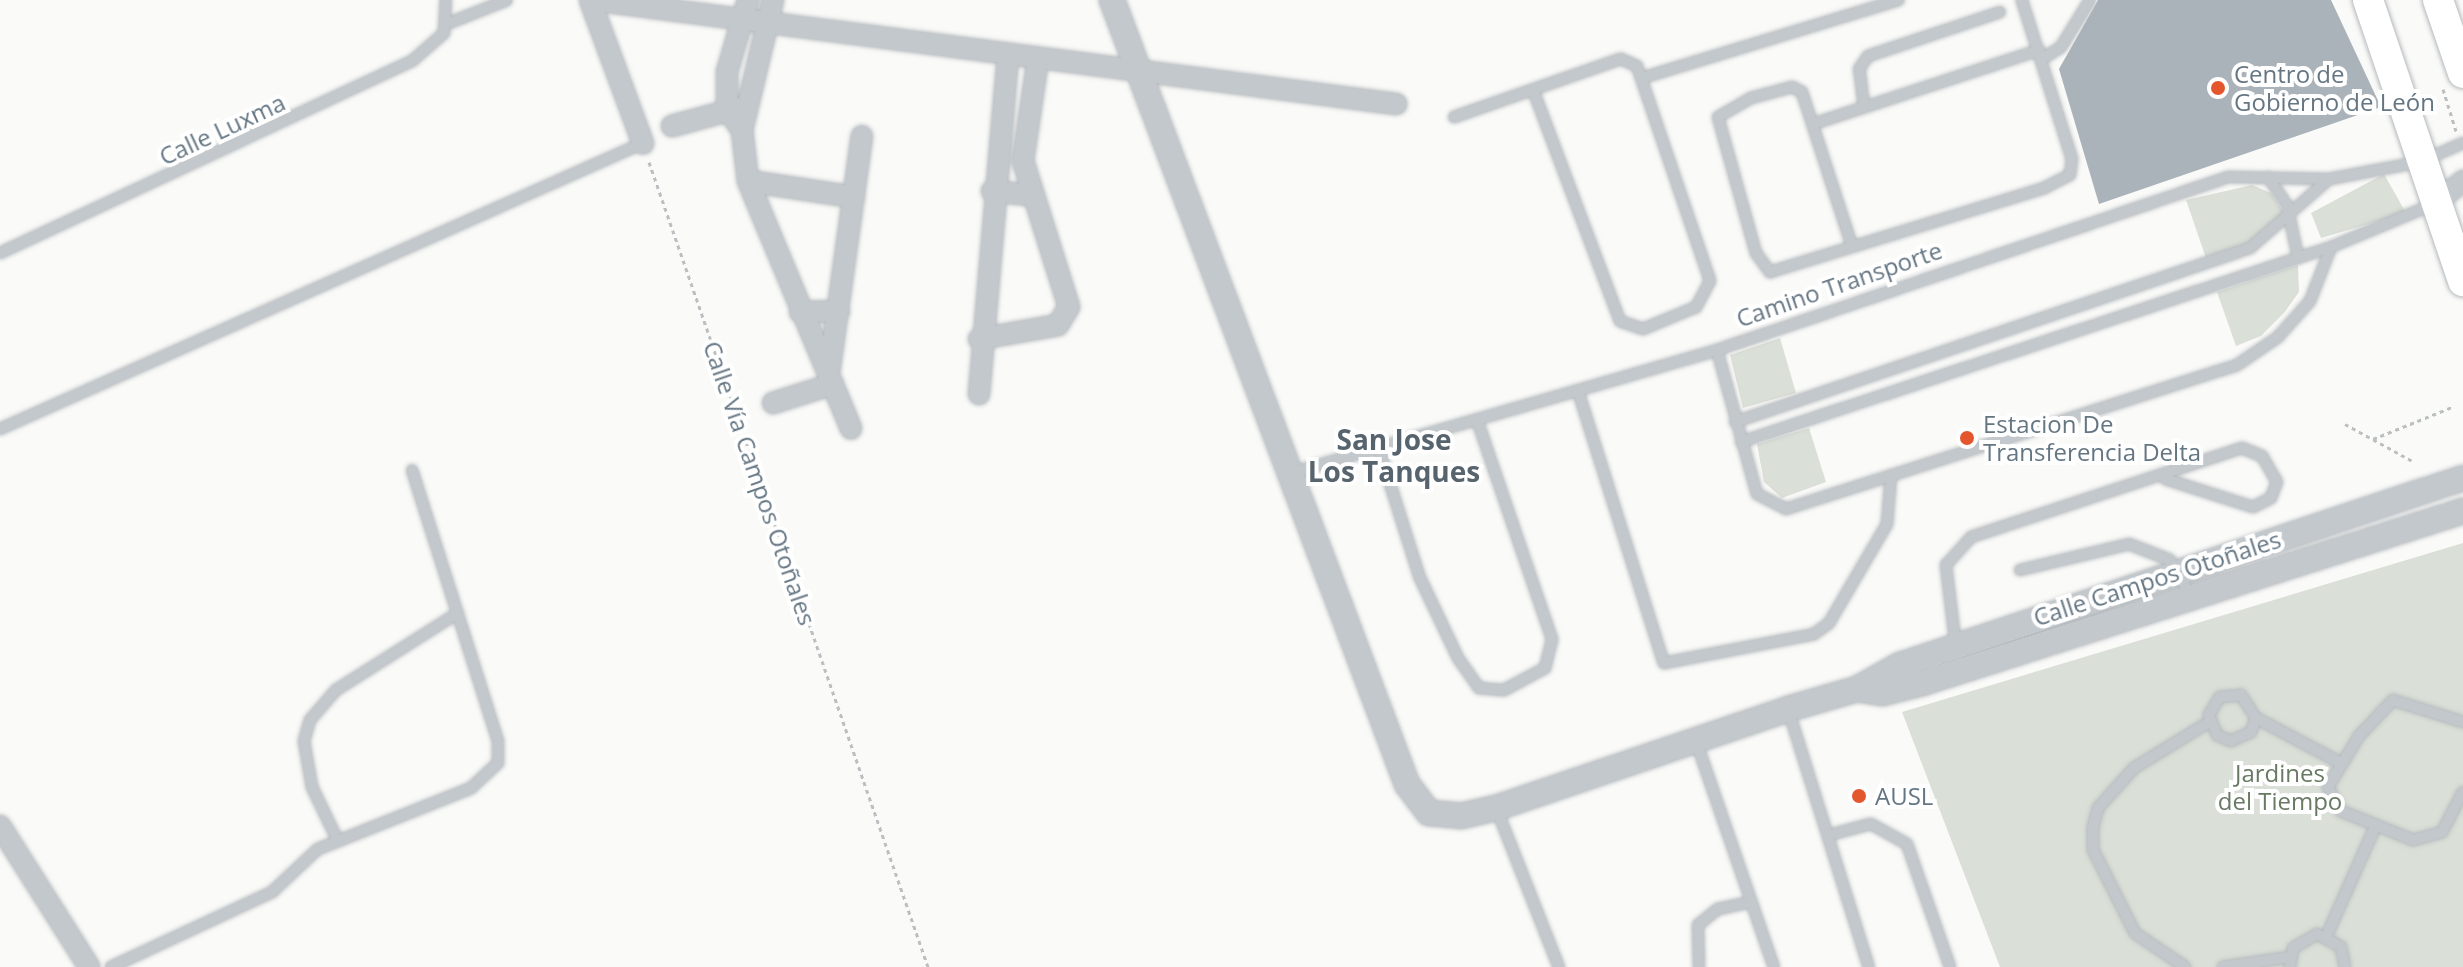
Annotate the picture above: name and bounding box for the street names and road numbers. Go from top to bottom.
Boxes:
street label: Calle Luxma [154,87,290,171]
street label: Camino Transporte [1732,235,1946,333]
street label: Calle Vía Campos Otoñales [698,337,822,629]
street label: Calle Campos Otoñales [2030,524,2284,632]

